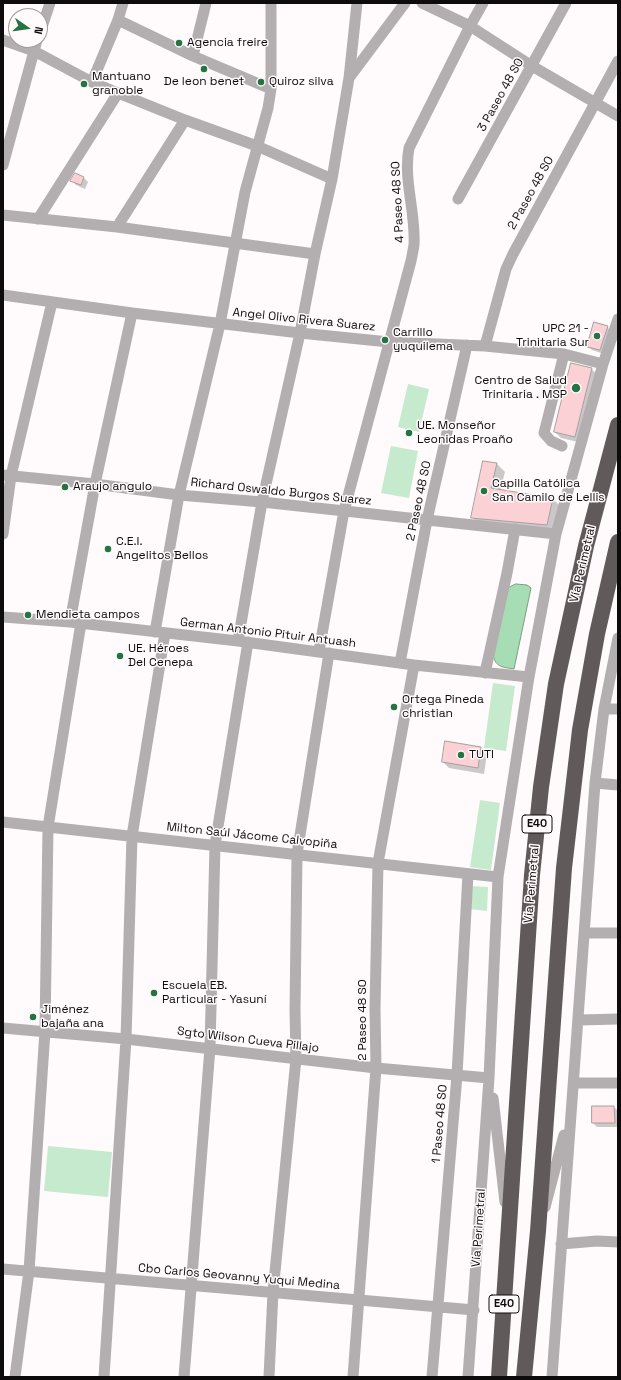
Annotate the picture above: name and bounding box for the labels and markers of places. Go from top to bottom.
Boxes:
place label: Agencia freire [187,36,268,50]
marker: Agencia freire [174,38,184,48]
marker: De leon benet [199,64,209,74]
place label: Mantuano granoble [92,70,151,98]
place label: De leon benet [164,75,244,89]
place label: Quiroz silva [269,75,334,89]
marker: Quiroz silva [256,77,266,87]
marker: Mantuano granoble [79,79,89,89]
place label: UPC 21 - Trinitaria Sur [516,322,589,350]
place label: Carrillo yuquilema [393,326,453,354]
marker: UPC 21 - Trinitaria Sur [592,331,602,341]
marker: Carrillo yuquilema [380,335,390,345]
place label: Centro de Salud Trinitaria . MSP [474,374,567,402]
marker: Centro de Salud Trinitaria . MSP [570,382,582,394]
place label: UE. Monseñor Leonidas Proaño [417,419,513,447]
marker: UE. Monseñor Leonidas Proaño [404,428,414,438]
place label: Capilla Católica San Camilo de Lellis [492,477,605,505]
place label: Araujo angulo [73,480,152,494]
marker: Araujo angulo [60,482,70,492]
marker: Capilla Católica San Camilo de Lellis [479,486,489,496]
place label: C.E.I. Angelitos Bellos [116,535,208,563]
marker: C.E.I. Angelitos Bellos [103,544,113,554]
place label: Mendieta campos [36,608,140,622]
marker: Mendieta campos [23,610,33,620]
place label: UE. Héroes Del Cenepa [128,642,193,670]
marker: UE. Héroes Del Cenepa [115,651,125,661]
place label: Ortega Pineda christian [402,693,484,721]
marker: Ortega Pineda christian [389,702,399,712]
place label: TUTI [469,748,494,762]
marker: TUTI [456,750,466,760]
place label: Escuela EB. Particular - Yasuní [162,979,267,1007]
marker: Escuela EB. Particular - Yasuní [149,988,159,998]
place label: Jiménez bajaña ana [41,1003,104,1031]
marker: Jiménez bajaña ana [28,1012,38,1022]

